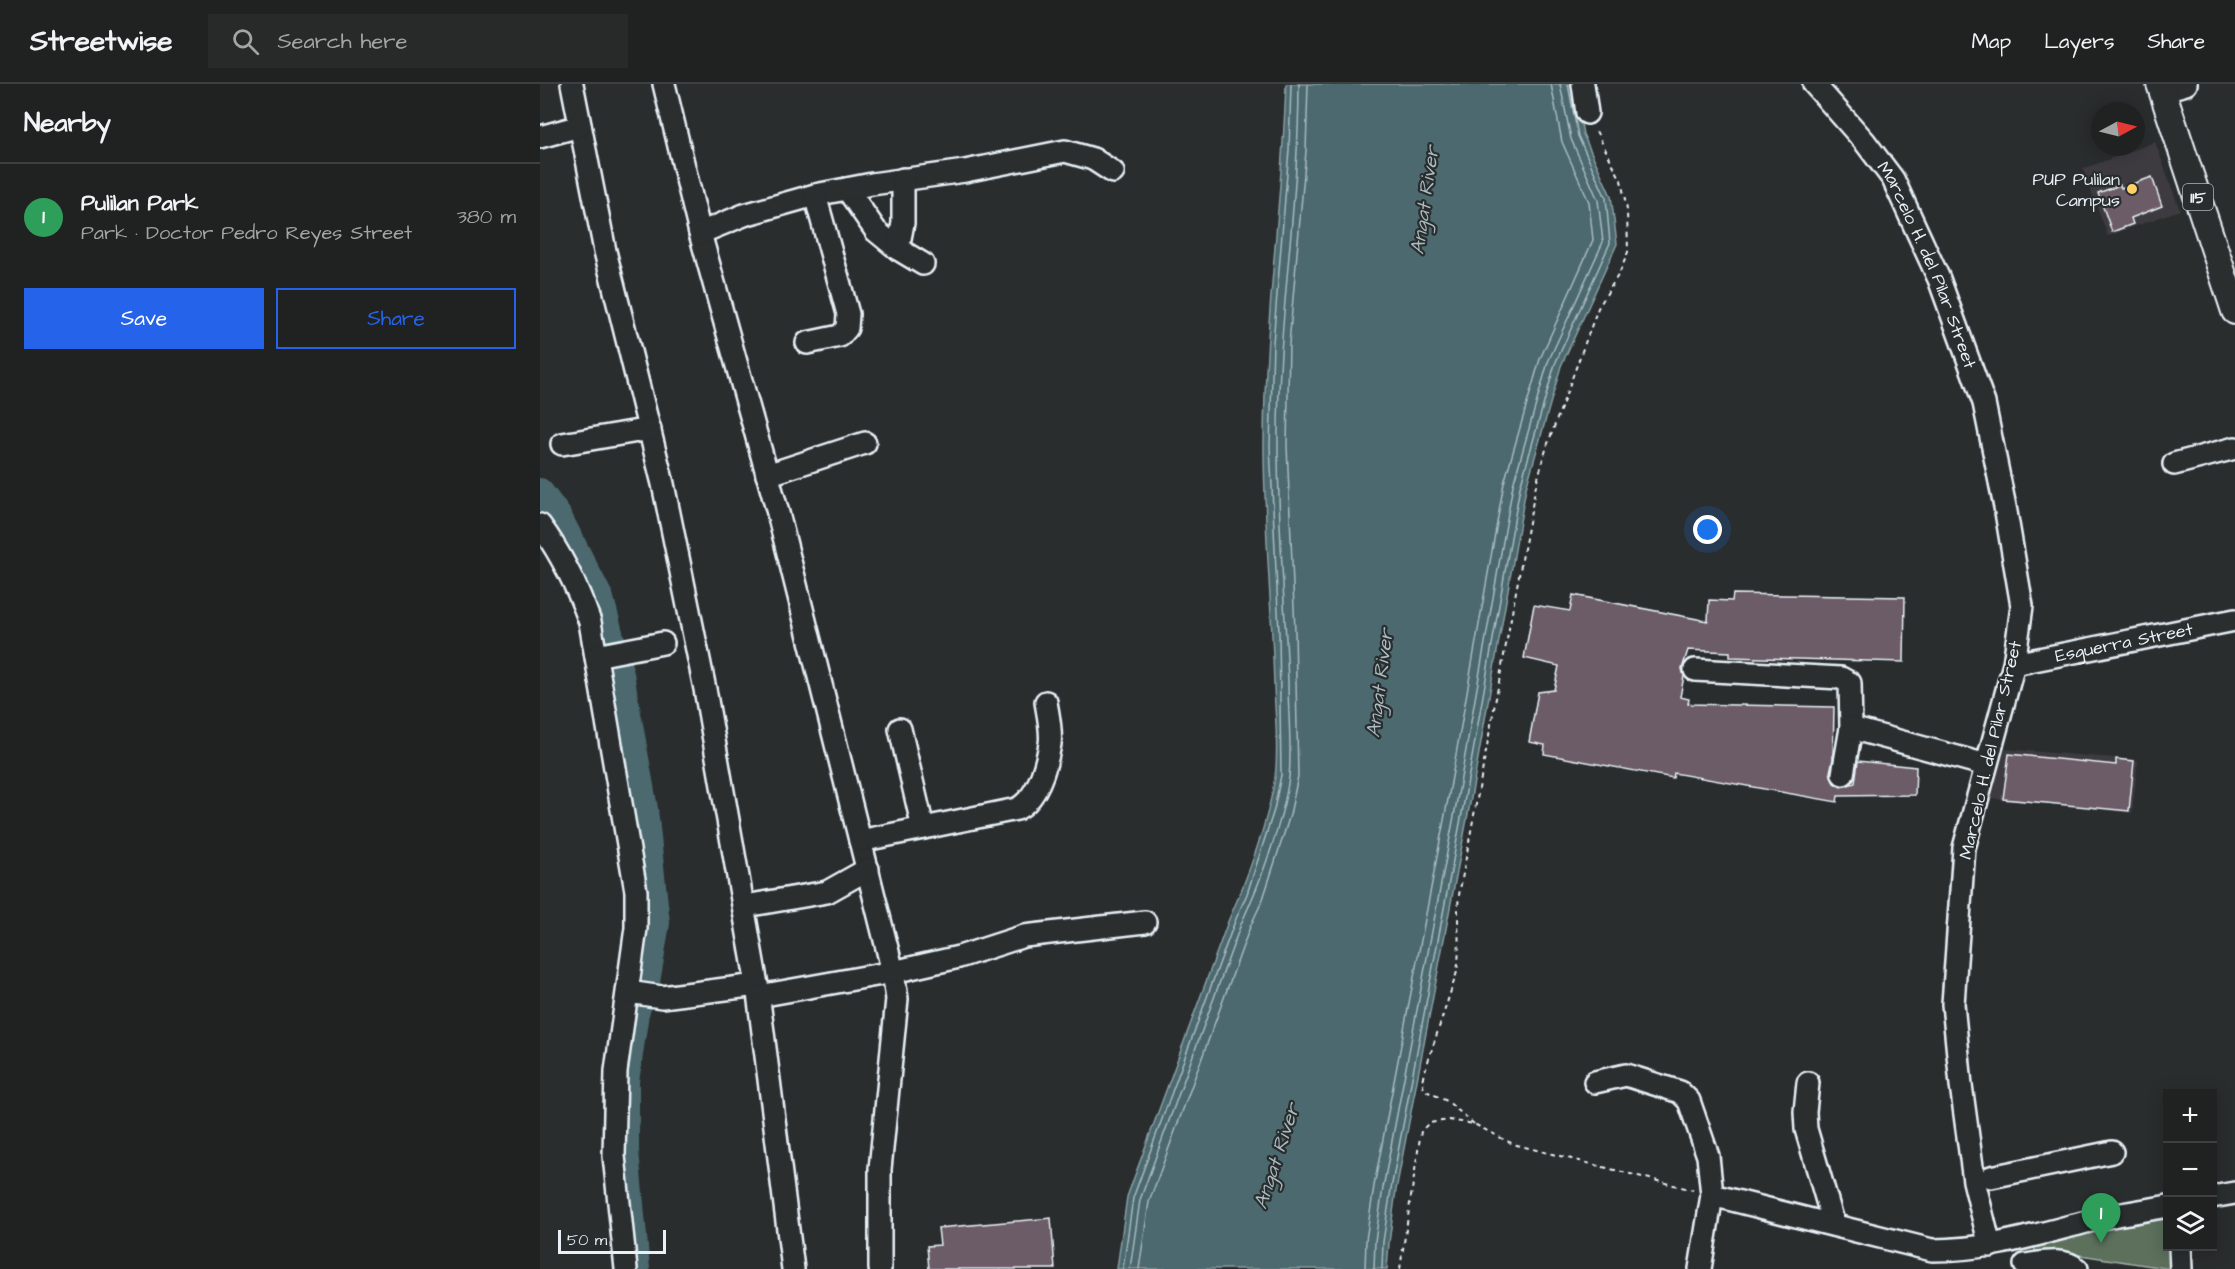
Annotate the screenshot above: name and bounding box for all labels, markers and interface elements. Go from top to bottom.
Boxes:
search box [208,14,628,68]
text: Streetwise [30,22,172,61]
icon: search [229,25,262,58]
text: Search here [277,26,407,57]
text: Map [1971,27,2011,56]
text: Layers [2044,27,2114,56]
text: Share [2147,27,2205,56]
north arrow [2091,102,2145,156]
text: Nearby [24,105,111,141]
water label: Angat River [1404,142,1448,256]
street label: Marcelo H. del Pilar Street [1871,156,1983,373]
place label: PUP Pulilan Campus [2033,167,2120,213]
marker: PUP Pulilan Campus [2125,182,2139,196]
road number: 115 [2183,184,2213,210]
text: Pulilan Park [81,188,198,219]
text: 1 [42,203,45,231]
text: 380 m [457,203,516,231]
text: Park · Doctor Pedro Reyes Street [81,219,412,247]
button: Save [24,288,264,349]
button: Share [276,288,516,349]
your location [1693,515,1722,544]
street label: Esguerra Street [2053,617,2196,669]
water label: Angat River [1359,625,1402,739]
street label: Marcelo H. del Pilar Street [1953,638,2028,862]
map controls [2163,1089,2217,1251]
button: + [2163,1089,2217,1143]
water label: Angat River [1247,1098,1309,1213]
button: − [2163,1143,2217,1197]
pin: 1 [2082,1194,2120,1243]
button: layers [2163,1197,2217,1251]
scale bar [558,1227,666,1254]
text: 50 m [567,1229,607,1251]

